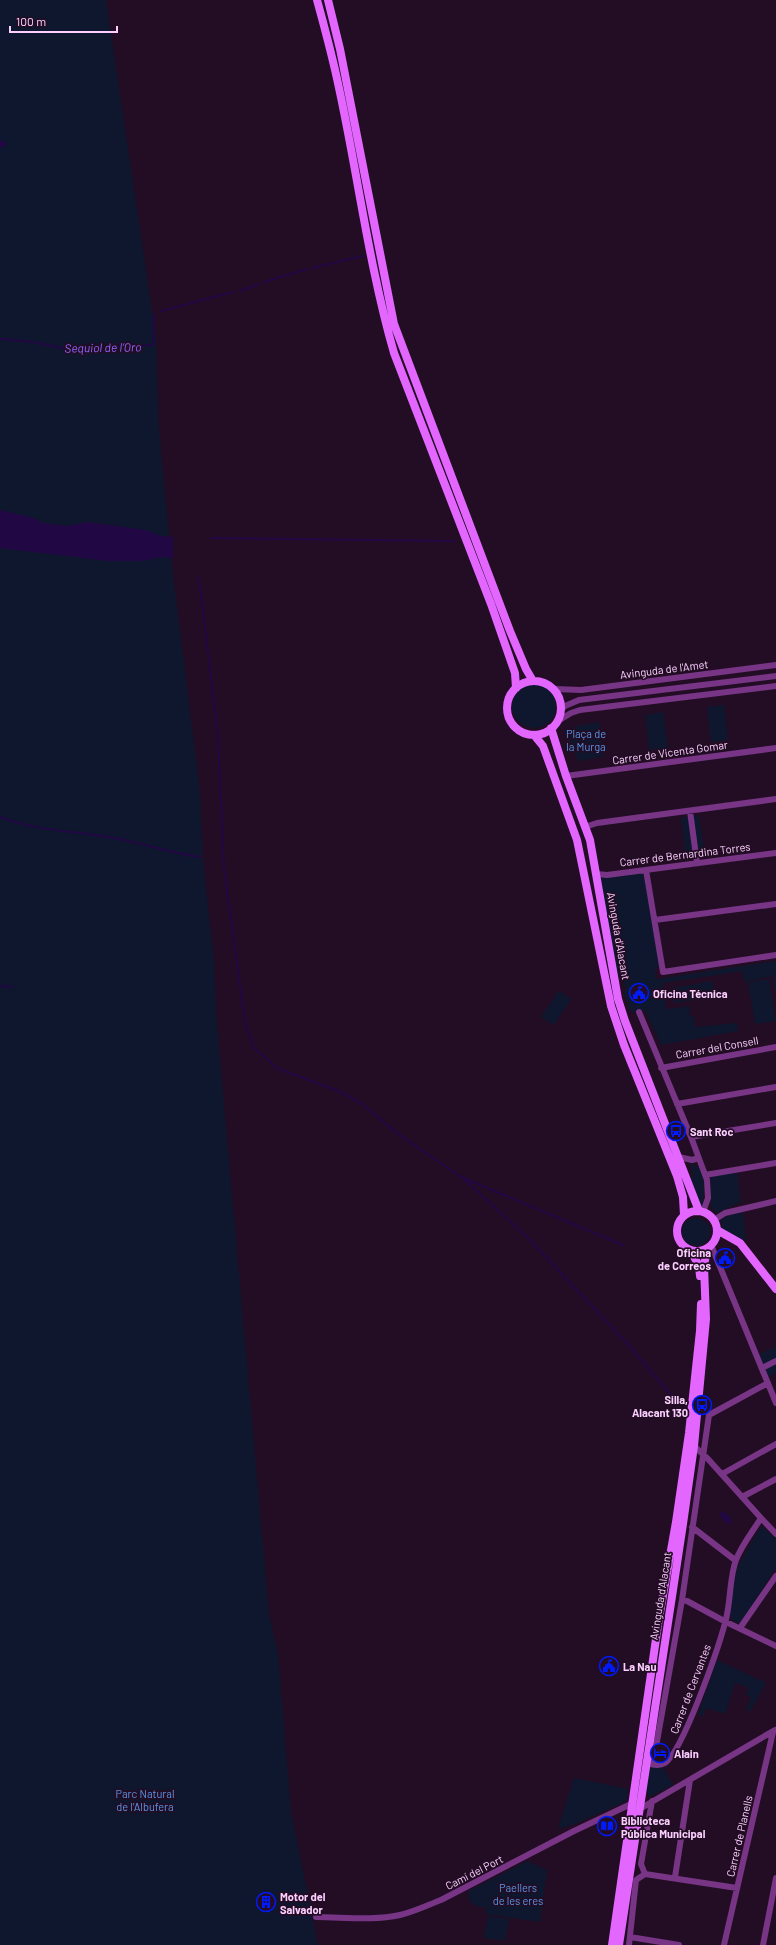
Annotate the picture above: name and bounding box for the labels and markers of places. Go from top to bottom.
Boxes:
public building icon: Oficina Técnica [628,982,650,1004]
place label: Oficina Técnica [653,987,728,1000]
bus stop icon: Sant Roc [665,1120,687,1142]
place label: Sant Roc [690,1125,733,1138]
place label: Oficina de Correos [658,1246,711,1272]
public building icon: Oficina de Correos [714,1247,736,1269]
place label: Silla, Alacant 130 [632,1393,688,1419]
bus stop icon: Silla, Alacant 130 [691,1394,713,1416]
public building icon: La Nau [598,1655,620,1677]
place label: La Nau [623,1660,656,1673]
hotel icon: Alain [649,1742,671,1764]
place label: Alain [674,1747,699,1760]
place label: Biblioteca Pública Municipal [621,1814,706,1840]
library icon: Biblioteca Pública Municipal [596,1815,618,1837]
place label: Motor del Salvador [280,1890,326,1916]
building icon: Motor del Salvador [255,1891,277,1913]

